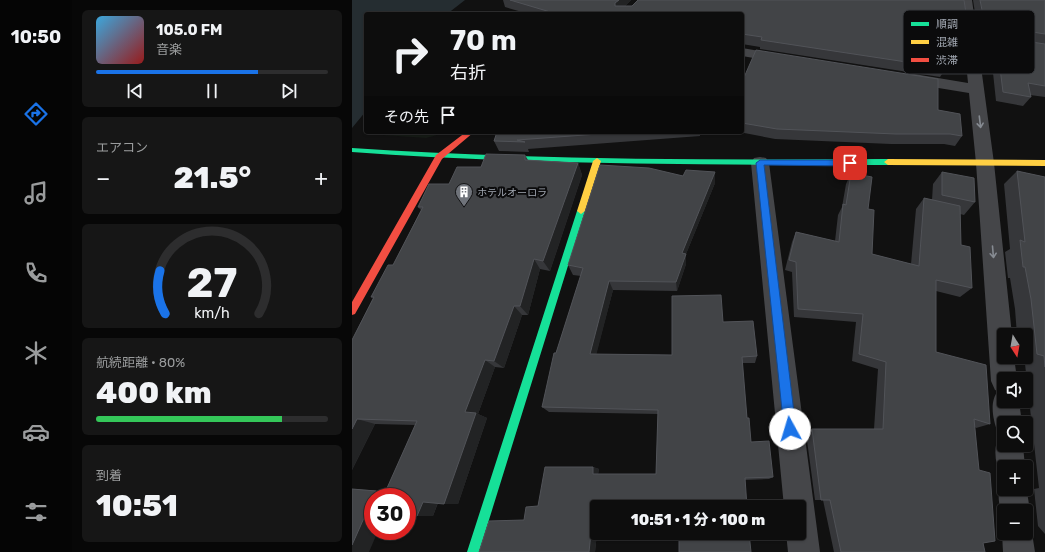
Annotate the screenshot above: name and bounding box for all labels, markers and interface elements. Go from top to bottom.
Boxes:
legend [903,10,1035,74]
text: 順調 [936,18,958,31]
text: 105.0 FM [156,21,223,39]
text: 70 m [450,24,517,57]
text: 10:50 [11,26,61,48]
icon: right [384,28,436,80]
text: 混雑 [936,36,958,49]
text: 音楽 [156,42,182,57]
text: 渋滞 [936,54,958,67]
text: 右折 [450,62,486,84]
icon: previous [124,80,146,102]
icon: pause [201,80,223,102]
icon: next [278,80,300,102]
icon: directions [22,100,50,128]
icon: arrive [437,104,459,126]
text: その先 [384,108,429,126]
one-way arrow [976,115,984,128]
text: エアコン [96,140,148,155]
pin [833,146,867,180]
icon: arrive [839,152,861,174]
text: 21.5° [173,160,251,196]
text: − [96,165,110,192]
text: + [314,165,328,192]
icon: music [22,179,50,207]
building icon: ホテルオーロラ [454,182,474,207]
place label: ホテルオーロラ [477,187,547,199]
one-way arrow [989,245,997,258]
text: 27 [187,258,237,307]
icon: phone [22,259,50,287]
text: km/h [194,305,230,322]
north arrow [997,328,1033,364]
map controls [997,328,1033,540]
icon: climate [22,339,50,367]
text: 航続距離 · 80% [96,355,185,370]
button: sound [997,372,1033,408]
text: 400 km [96,375,211,411]
position arrow [769,408,811,450]
button: search [997,416,1033,452]
icon: car [22,418,50,446]
button: + [997,460,1033,496]
text: 到着 [96,468,122,483]
text: 10:51 [96,488,178,524]
speed limit sign: 30 [364,488,416,540]
icon: filters [22,498,50,526]
button: − [997,504,1033,540]
text: 10:51 · 1 分 · 100 m [631,511,765,529]

